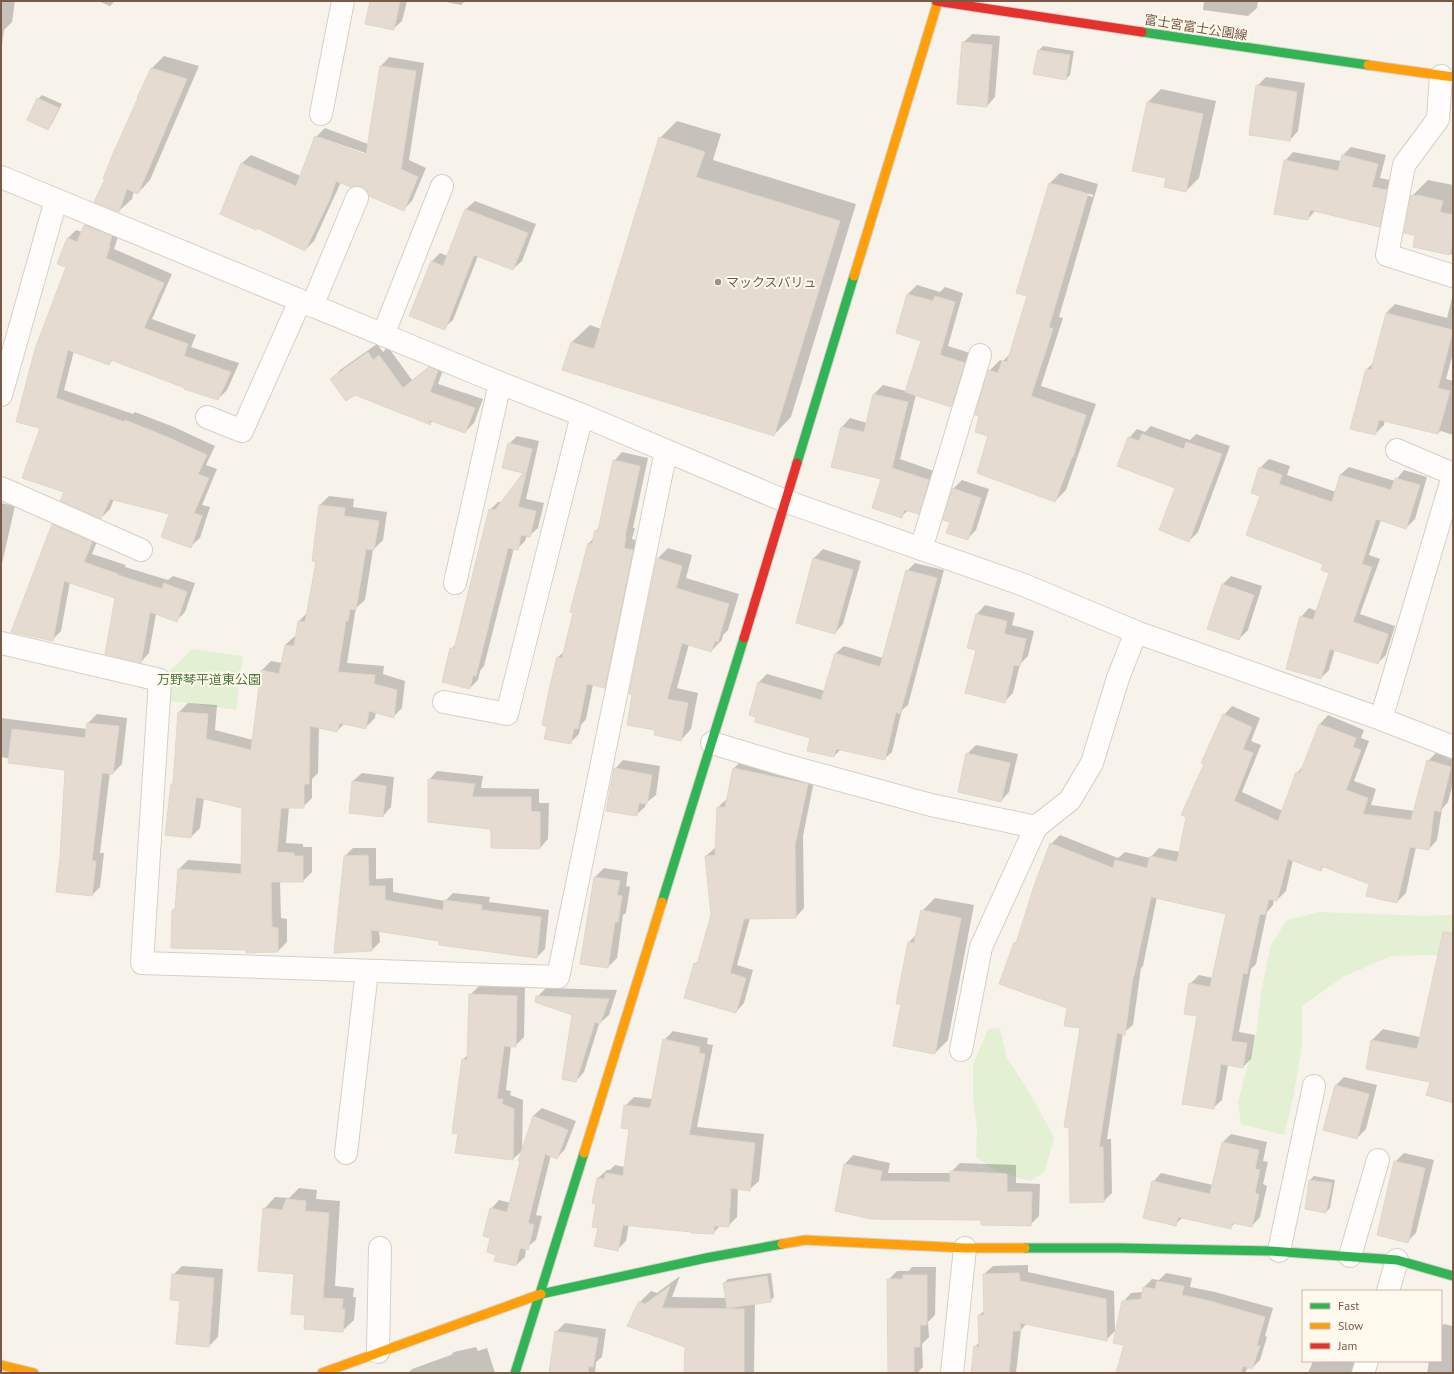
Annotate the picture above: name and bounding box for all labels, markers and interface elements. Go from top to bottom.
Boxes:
street label: 富士宮富士公園線 [1143,11,1249,44]
place label: マックスバリュ [726,274,817,291]
marker: マックスバリュ [713,277,723,287]
park label: 万野琴平道東公園 [157,671,261,688]
legend [1302,1290,1442,1362]
text: Fast [1338,1298,1359,1313]
text: Slow [1338,1318,1363,1333]
text: Jam [1337,1338,1357,1353]

